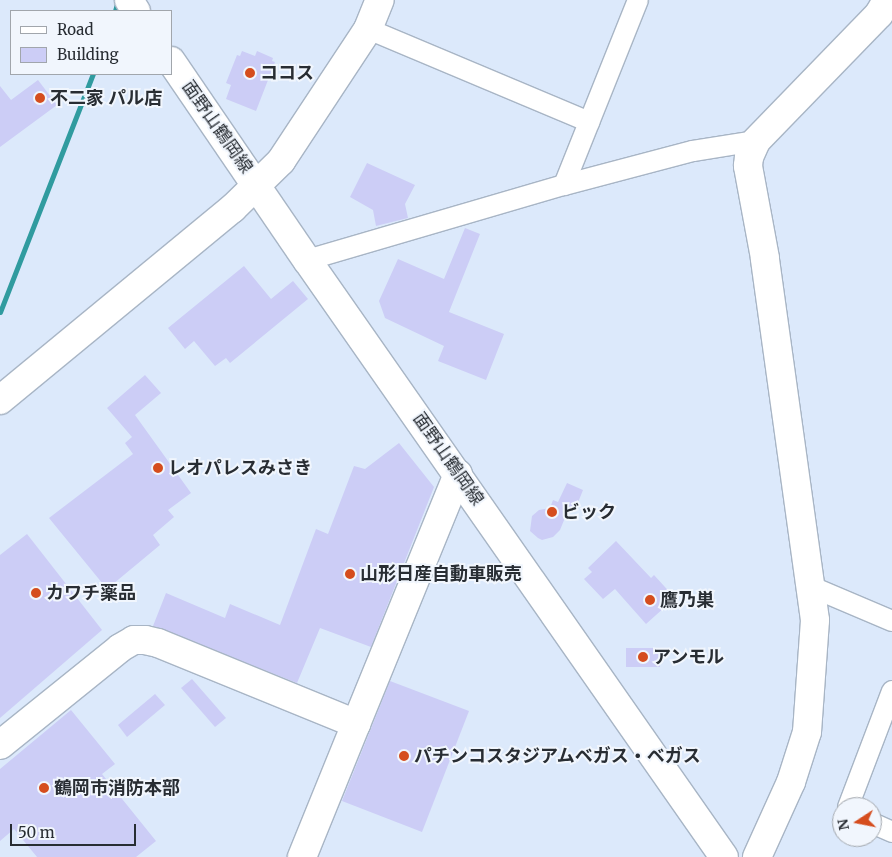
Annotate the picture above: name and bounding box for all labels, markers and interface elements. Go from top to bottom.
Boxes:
legend [10,10,172,75]
text: Road [57,20,93,39]
text: Building [57,45,119,64]
place label: ココス [260,62,314,84]
marker: ココス [244,67,256,79]
street label: 面野山鶴岡線 [177,77,257,177]
place label: 不二家 パル店 [50,87,162,109]
marker: 不二家 パル店 [34,92,46,104]
street label: 面野山鶴岡線 [408,409,488,509]
place label: レオパレスみさき [168,457,312,479]
marker: レオパレスみさき [152,462,164,474]
place label: ビック [562,501,616,523]
marker: ビック [546,506,558,518]
place label: 山形日産自動車販売 [360,563,522,585]
marker: 山形日産自動車販売 [344,568,356,580]
place label: カワチ薬品 [46,582,136,604]
marker: カワチ薬品 [30,587,42,599]
place label: 鷹乃巣 [660,589,714,611]
marker: 鷹乃巣 [644,594,656,606]
place label: アンモル [653,646,725,668]
marker: アンモル [637,651,649,663]
place label: パチンコスタジアムベガス・ベガス [414,745,702,767]
marker: パチンコスタジアムベガス・ベガス [398,750,410,762]
place label: 鶴岡市消防本部 [54,777,180,799]
marker: 鶴岡市消防本部 [38,782,50,794]
north arrow [832,797,882,847]
scale bar [12,814,139,846]
text: N [833,818,853,832]
text: 50 m [18,823,55,842]

